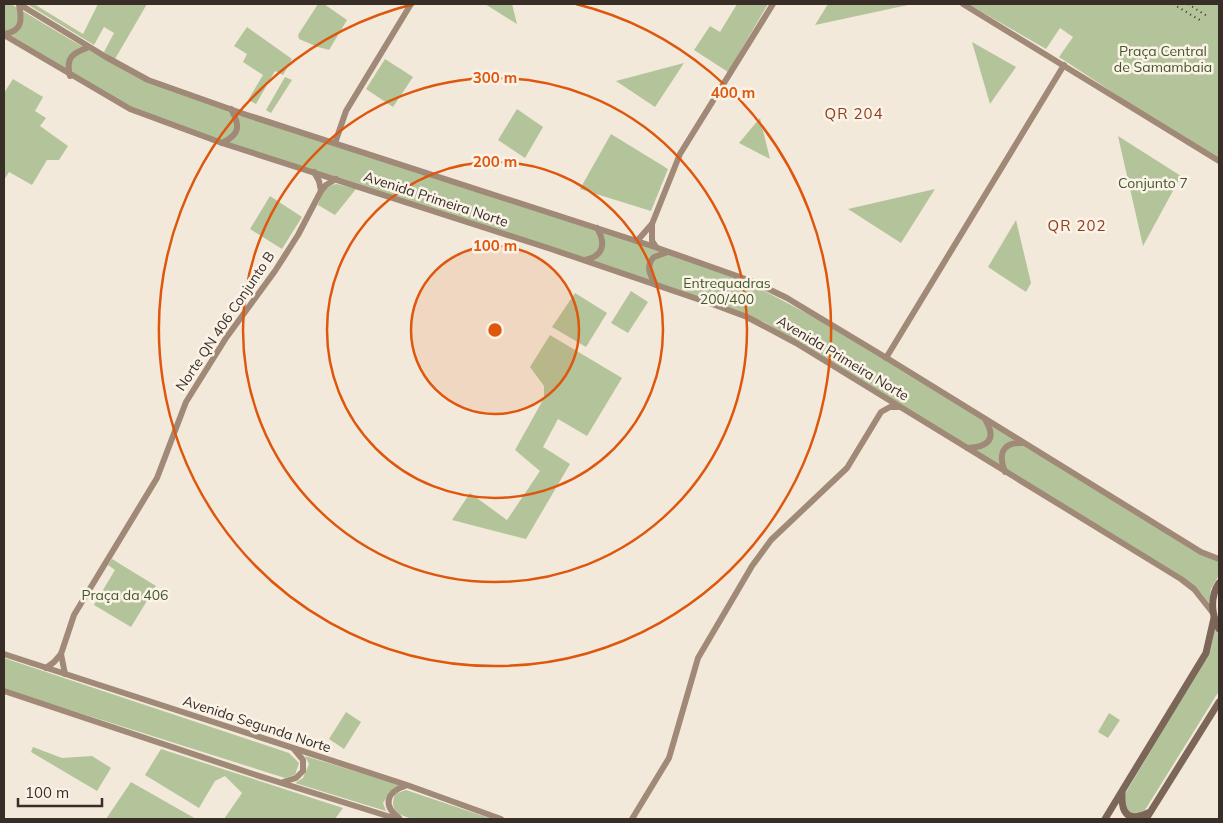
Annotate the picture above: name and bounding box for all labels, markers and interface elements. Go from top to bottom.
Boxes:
park label: Praça Central de Samambaia [1114,42,1212,76]
text: 300 m [473,68,517,87]
text: 400 m [711,83,755,102]
district label: QR 204 [825,104,883,123]
text: 200 m [473,152,517,171]
street label: Avenida Primeira Norte [361,167,511,231]
park label: Conjunto 7 [1118,174,1188,192]
district label: QR 202 [1048,216,1106,235]
text: 100 m [473,236,517,255]
street label: Norte QN 406 Conjunto B [171,248,279,394]
park label: Entrequadras 200/400 [683,274,771,308]
street label: Avenida Primeira Norte [774,311,912,405]
centre of rings [486,321,504,339]
park label: Praça da 406 [82,586,168,604]
street label: Avenida Segunda Norte [181,692,333,756]
scale bar [18,776,101,808]
text: 100 m [25,783,69,802]

